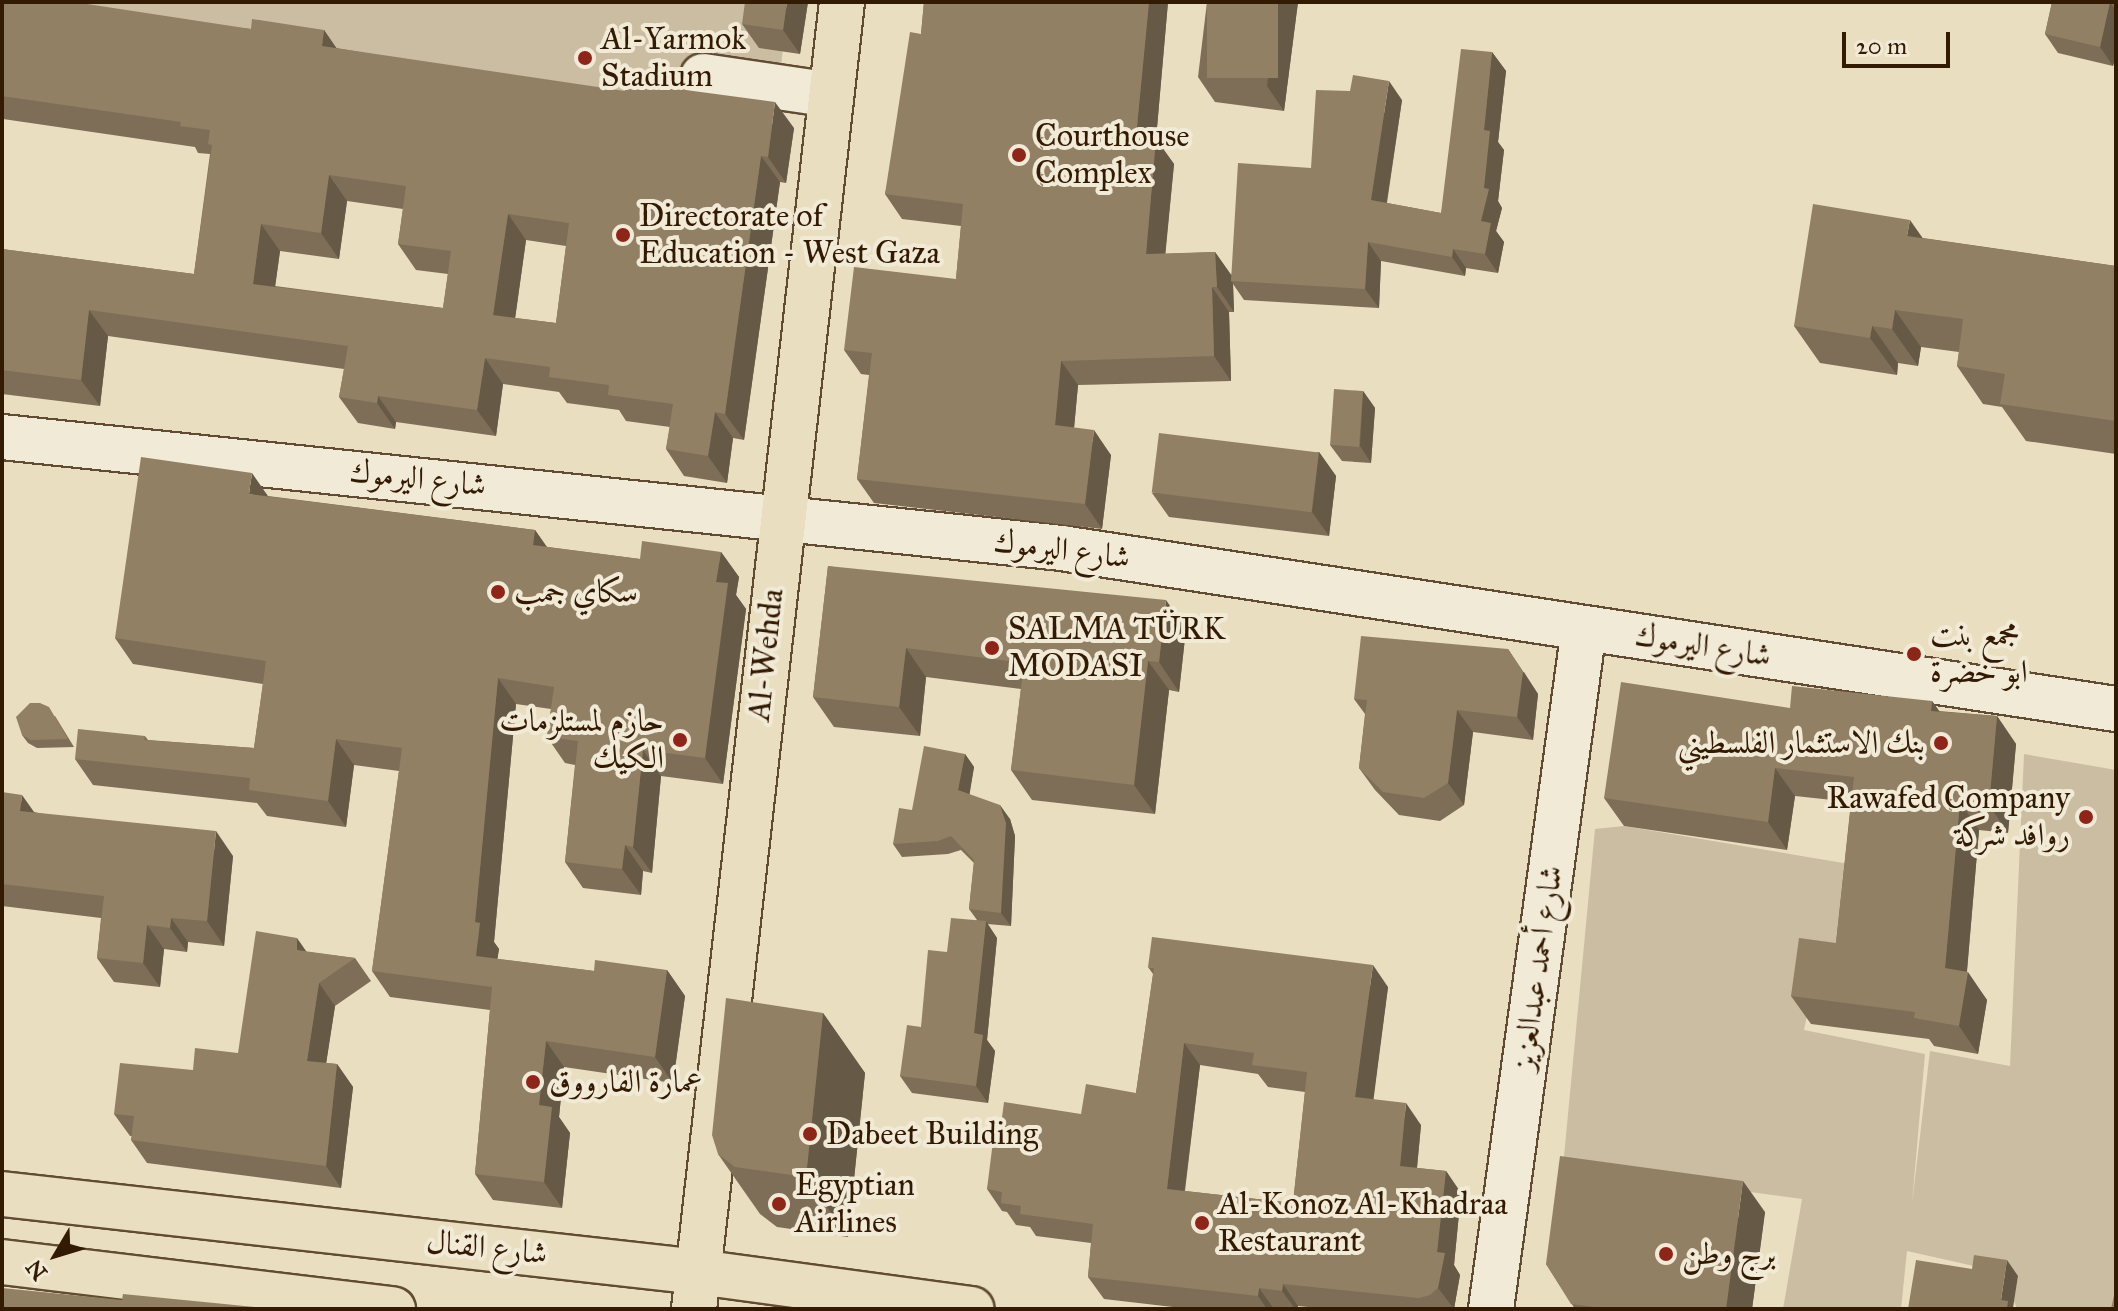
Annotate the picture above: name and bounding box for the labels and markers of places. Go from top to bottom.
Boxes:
place label: Al-Yarmok Stadium [601,21,746,96]
marker: Al-Yarmok Stadium [576,49,594,67]
place label: Courthouse Complex [1035,118,1190,193]
marker: Courthouse Complex [1010,146,1028,164]
place label: Directorate of Education - West Gaza [639,198,940,273]
marker: Directorate of Education - West Gaza [614,226,632,244]
place label: سكاي جمب [514,573,638,611]
marker: سكاي جمب [489,583,507,601]
place label: SALMA TÜRK MODASI [1008,611,1225,686]
place label: مجمع بنت ابو خضرة [1930,617,2028,692]
marker: SALMA TÜRK MODASI [983,639,1001,657]
marker: مجمع بنت ابو خضرة [1905,645,1923,663]
place label: حازم لمستلزمات الكيك [499,703,664,778]
place label: بنك الاستثمار الفلسطيني [1678,724,1925,762]
marker: حازم لمستلزمات الكيك [671,731,689,749]
marker: بنك الاستثمار الفلسطيني [1932,734,1950,752]
place label: Rawafed Company روافد شركة [1827,780,2070,855]
marker: Rawafed Company روافد شركة [2077,808,2095,826]
place label: عمارة الفارووق [549,1063,703,1101]
marker: عمارة الفارووق [524,1073,542,1091]
place label: Dabeet Building [826,1115,1038,1153]
marker: Dabeet Building [801,1125,819,1143]
place label: Egyptian Airlines [795,1167,915,1242]
place label: Al-Konoz Al-Khadraa Restaurant [1218,1186,1508,1261]
marker: Egyptian Airlines [770,1195,788,1213]
marker: Al-Konoz Al-Khadraa Restaurant [1193,1214,1211,1232]
place label: برج وطن [1682,1235,1776,1273]
marker: برج وطن [1657,1245,1675,1263]

